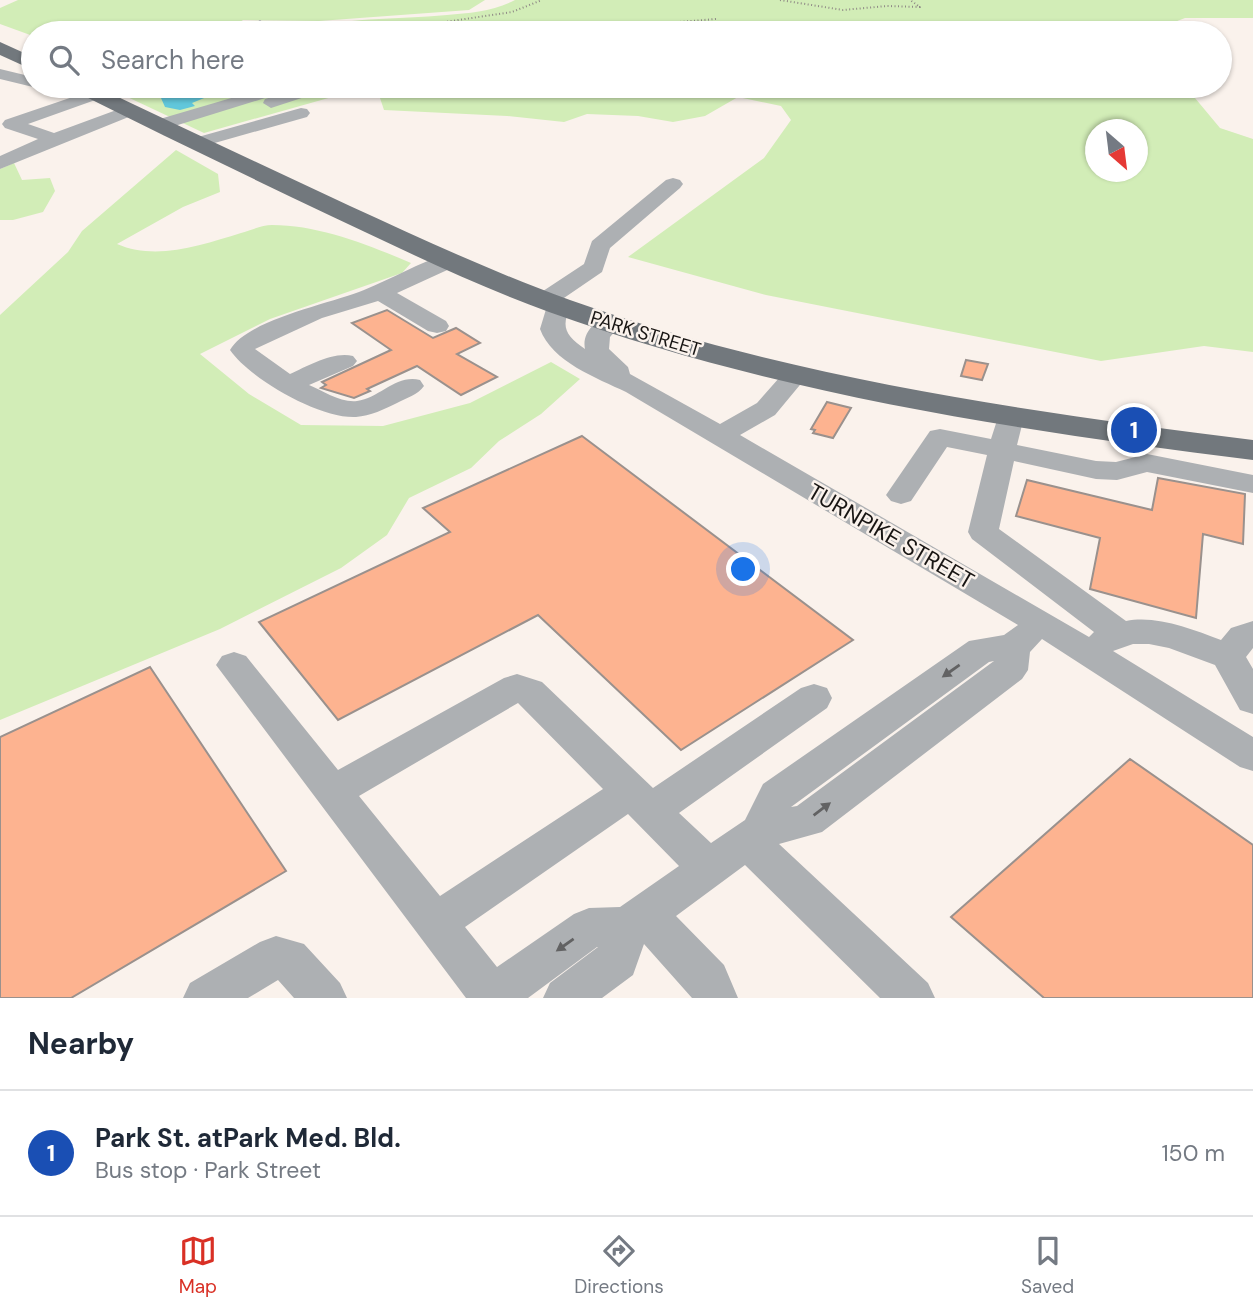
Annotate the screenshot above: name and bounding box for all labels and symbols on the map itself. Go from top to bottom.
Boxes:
north arrow [1085,119,1148,182]
street label: PARK STREET [588,305,704,362]
pin: 1 [1111,404,1157,456]
street label: TURNPIKE STREET [802,476,980,596]
your location [726,552,760,586]
one-way arrow [942,664,960,678]
one-way arrow [813,803,831,817]
one-way arrow [556,938,574,952]

